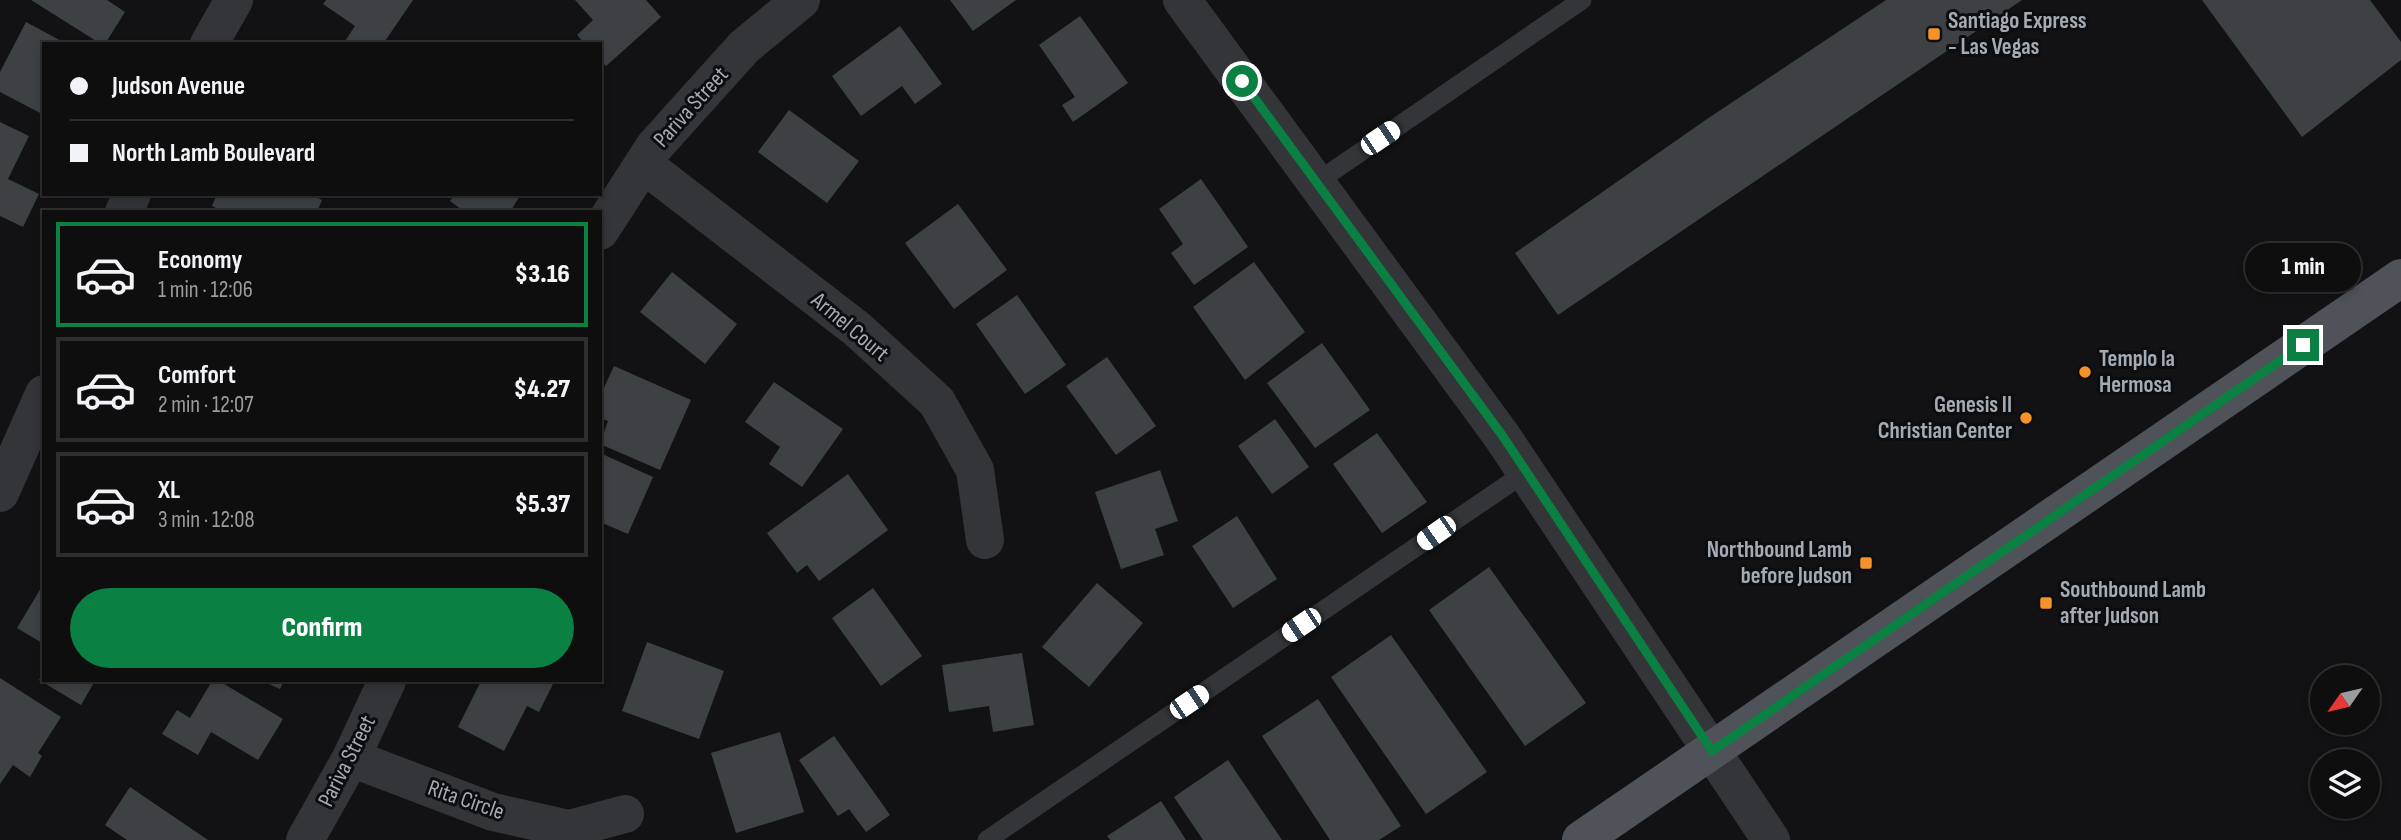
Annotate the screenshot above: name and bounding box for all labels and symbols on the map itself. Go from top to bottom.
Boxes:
place label: Santiago Express - Las Vegas [1948,7,2087,61]
marker: Santiago Express - Las Vegas [1926,26,1942,42]
street label: Pariva Street [648,61,734,153]
route start [1226,65,1258,97]
car [1357,118,1404,158]
callout: 1 min [2245,244,2361,292]
street label: Armel Court [805,286,895,368]
route end [2287,329,2319,361]
place label: Templo la Hermosa [2099,345,2175,399]
marker: Templo la Hermosa [2077,364,2093,380]
place label: Genesis II Christian Center [1878,391,2012,445]
marker: Genesis II Christian Center [2018,410,2034,426]
car [1413,512,1460,554]
place label: Northbound Lamb before Judson [1707,536,1852,590]
marker: Northbound Lamb before Judson [1858,555,1874,571]
place label: Southbound Lamb after Judson [2060,576,2206,630]
marker: Southbound Lamb after Judson [2038,595,2054,611]
car [1278,605,1325,645]
north arrow [2310,665,2380,735]
car [1166,682,1213,722]
street label: Pariva Street [312,711,382,811]
street label: Rita Circle [424,774,508,826]

